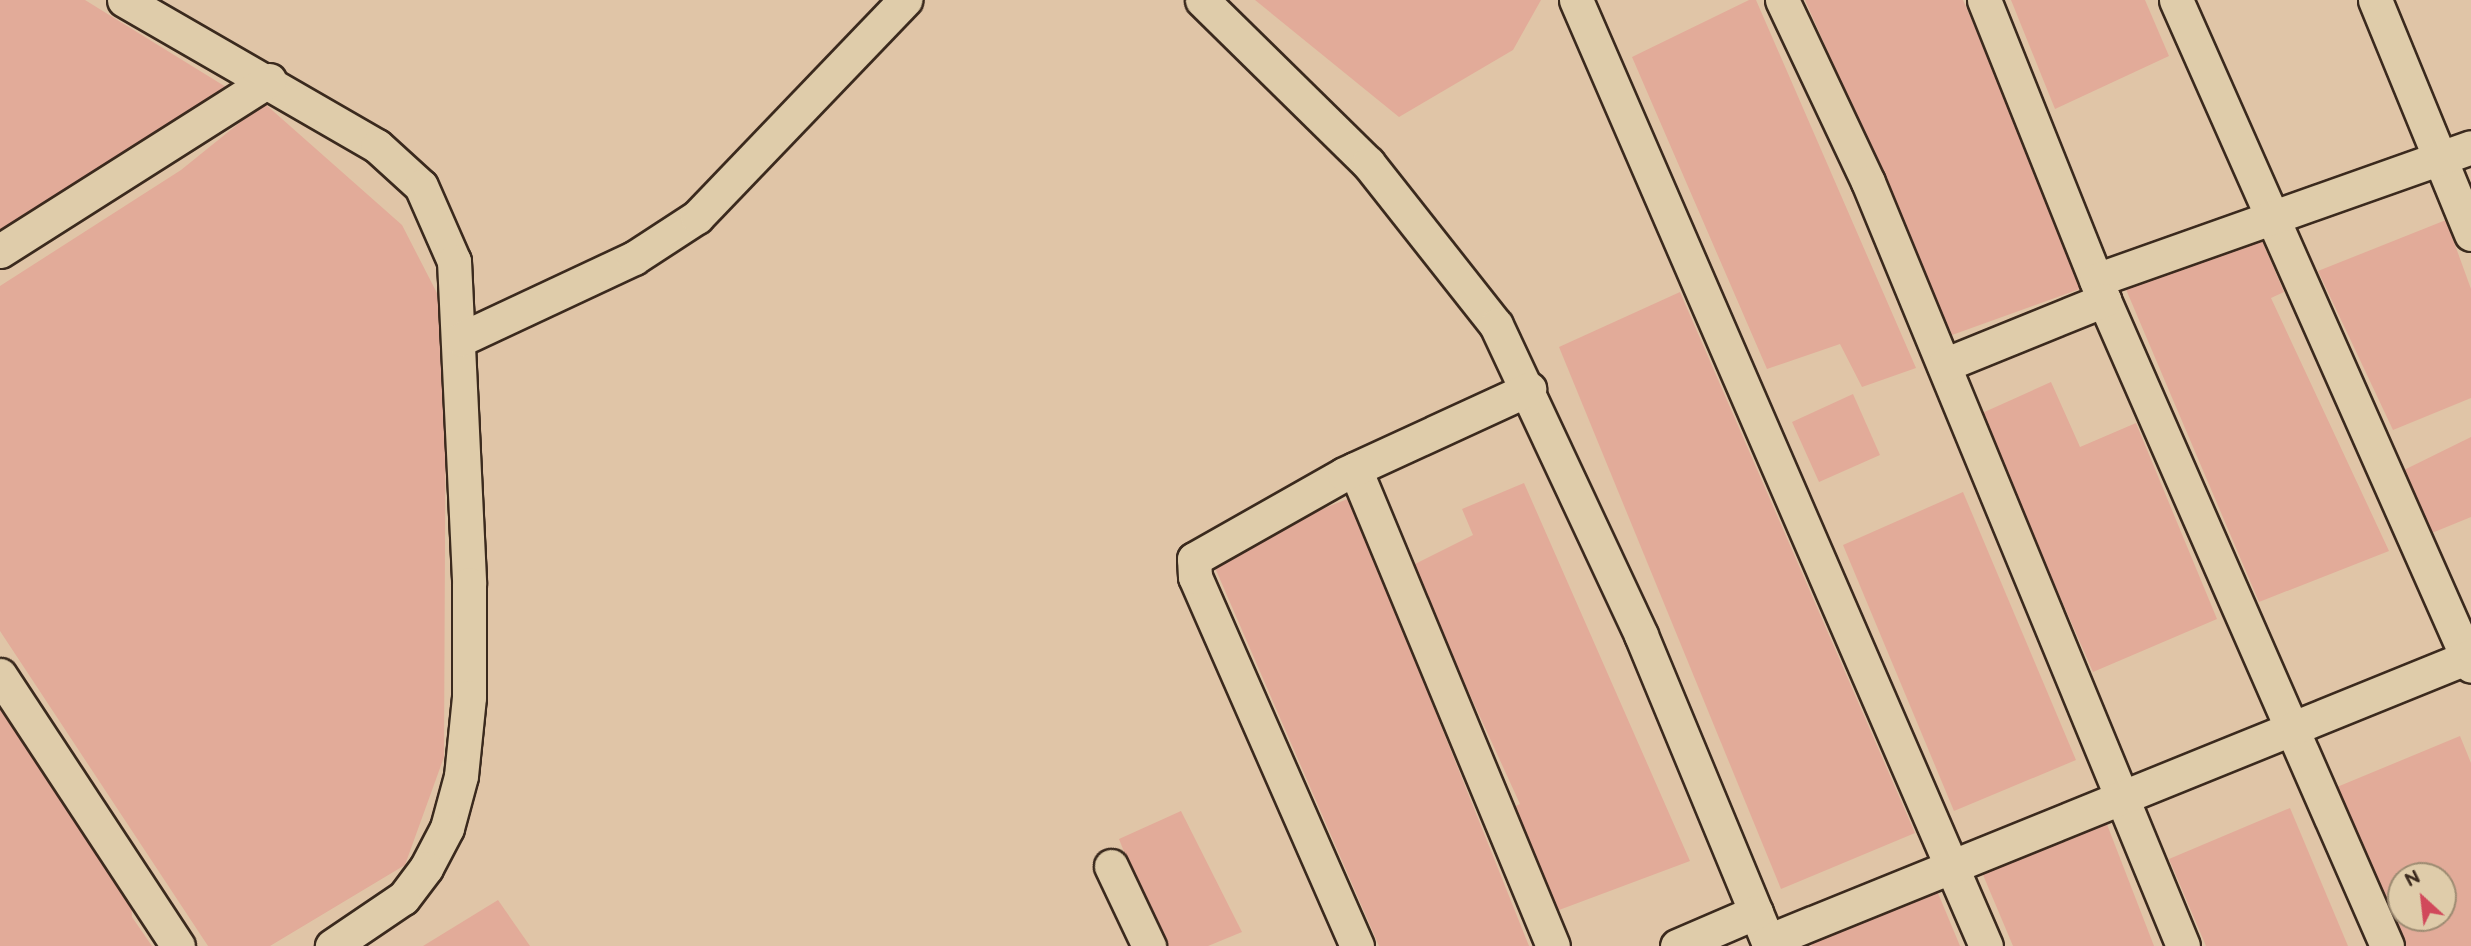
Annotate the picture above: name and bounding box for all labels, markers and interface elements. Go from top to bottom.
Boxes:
north arrow [2387,862,2457,932]
text: N [2402,866,2425,893]

